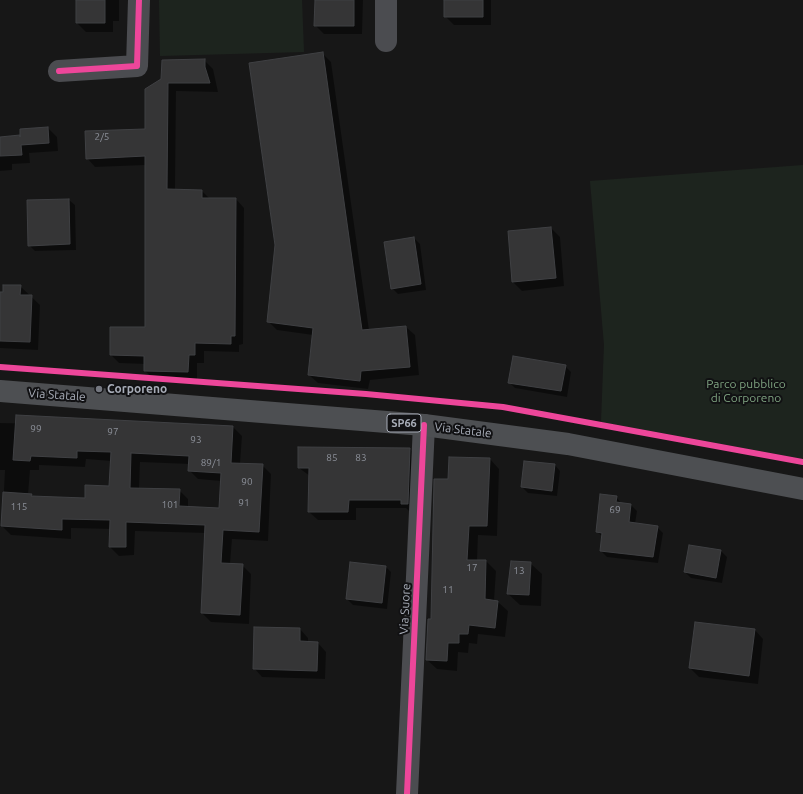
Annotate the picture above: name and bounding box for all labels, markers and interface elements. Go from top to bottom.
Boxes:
house number: 2/5 [95,131,109,143]
park label: Parco pubblico di Corporeno [706,377,786,405]
place label: Corporeno [107,382,167,396]
marker: Corporeno [94,384,104,394]
street label: Via Statale [28,386,86,404]
road number: SP66 [387,414,421,432]
street label: Via Statale [434,419,492,441]
house number: 99 [30,423,42,435]
house number: 97 [107,426,119,438]
house number: 93 [190,434,202,446]
house number: 85 [326,452,338,464]
house number: 83 [355,452,367,464]
house number: 89/1 [201,457,221,469]
house number: 90 [241,476,253,488]
house number: 91 [238,497,250,509]
house number: 101 [162,499,178,511]
house number: 115 [11,501,27,513]
house number: 69 [609,504,621,516]
house number: 17 [466,562,478,574]
house number: 13 [513,565,525,577]
street label: Via Suore [396,583,414,635]
house number: 11 [442,584,454,596]

